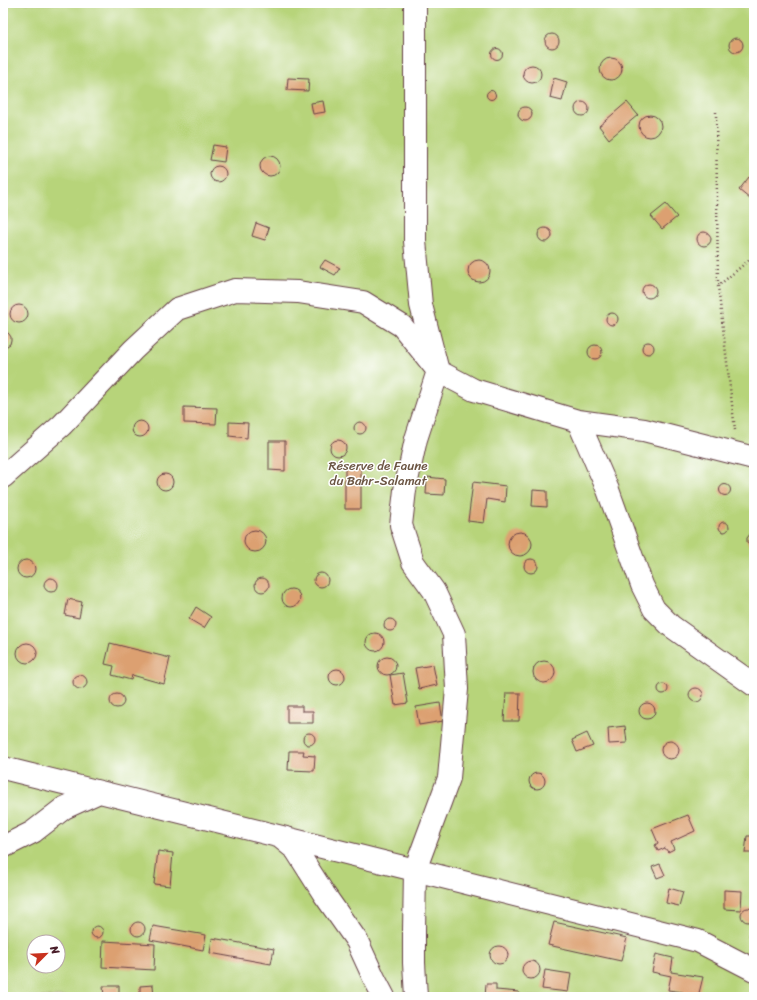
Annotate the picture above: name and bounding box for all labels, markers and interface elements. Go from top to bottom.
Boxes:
park label: Réserve de Faune du Bahr-Salamat [328,454,428,492]
north arrow [26,934,66,974]
text: N [44,942,65,958]

